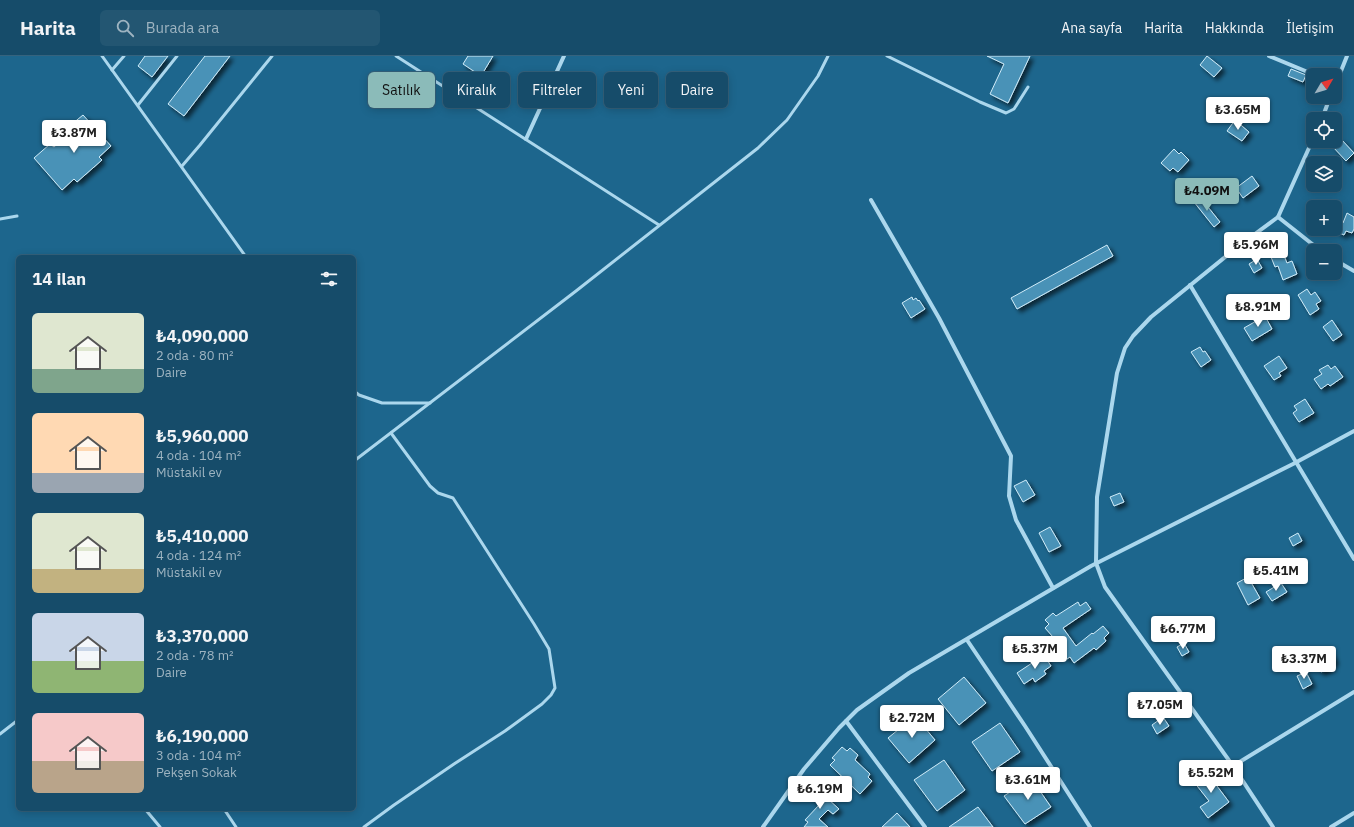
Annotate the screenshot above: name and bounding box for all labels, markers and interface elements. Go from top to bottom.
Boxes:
search box [100,10,380,46]
text: Harita [20,16,76,40]
icon: search [114,17,136,39]
text: Burada ara [146,18,219,37]
text: Ana sayfa [1061,19,1122,37]
text: Harita [1144,19,1183,37]
text: Hakkında [1205,19,1264,37]
text: İletişim [1286,19,1334,37]
north arrow [1306,68,1342,104]
map controls [1306,68,1342,280]
chip: Satılık [368,72,435,108]
chip: Kiralık [443,72,510,108]
chip: Filtreler [518,72,596,108]
chip: Yeni [604,72,658,108]
chip: Daire [666,72,728,108]
pin: ₺3.65M [1205,97,1271,131]
text: ₺3.65M [1215,101,1261,118]
button: locate [1306,112,1342,148]
pin: ₺3.87M [41,120,107,154]
text: ₺3.87M [51,124,97,141]
button: layers [1306,156,1342,192]
pin: ₺4.09M [1174,178,1240,212]
text: ₺4.09M [1184,182,1230,199]
button: + [1306,200,1342,236]
pin: ₺5.96M [1223,232,1289,266]
text: ₺5.96M [1233,236,1279,253]
button: − [1306,244,1342,280]
text: 14 ilan [32,268,86,290]
icon: filters [318,268,340,290]
pin: ₺8.91M [1225,294,1291,328]
text: ₺8.91M [1235,298,1281,315]
text: ₺4,090,000 [156,325,248,347]
icon: home [64,329,112,377]
text: 2 oda · 80 m² [156,347,234,364]
text: Daire [156,364,187,381]
text: ₺5,960,000 [156,425,248,447]
icon: home [64,429,112,477]
text: 4 oda · 104 m² [156,447,241,464]
text: Müstakil ev [156,464,222,481]
text: ₺5,410,000 [156,525,248,547]
icon: home [64,529,112,577]
text: 4 oda · 124 m² [156,547,241,564]
pin: ₺5.41M [1243,558,1309,592]
text: ₺5.41M [1253,562,1299,579]
text: Müstakil ev [156,564,222,581]
pin: ₺6.77M [1150,616,1216,650]
text: ₺6.77M [1160,620,1206,637]
text: ₺3,370,000 [156,625,248,647]
icon: home [64,629,112,677]
pin: ₺5.37M [1002,636,1068,670]
text: ₺5.37M [1012,640,1058,657]
pin: ₺3.37M [1271,646,1337,680]
text: 2 oda · 78 m² [156,647,234,664]
text: ₺3.37M [1281,650,1327,667]
text: Daire [156,664,187,681]
pin: ₺7.05M [1127,692,1193,726]
text: ₺7.05M [1137,696,1183,713]
pin: ₺2.72M [879,705,945,739]
text: ₺2.72M [889,709,935,726]
text: ₺6,190,000 [156,725,248,747]
icon: home [64,729,112,777]
text: 3 oda · 104 m² [156,747,241,764]
pin: ₺5.52M [1178,760,1244,794]
text: Pekşen Sokak [156,764,237,781]
text: ₺5.52M [1188,764,1234,781]
pin: ₺3.61M [995,767,1061,801]
text: ₺3.61M [1005,771,1051,788]
pin: ₺6.19M [787,776,853,810]
text: ₺6.19M [797,780,843,797]

